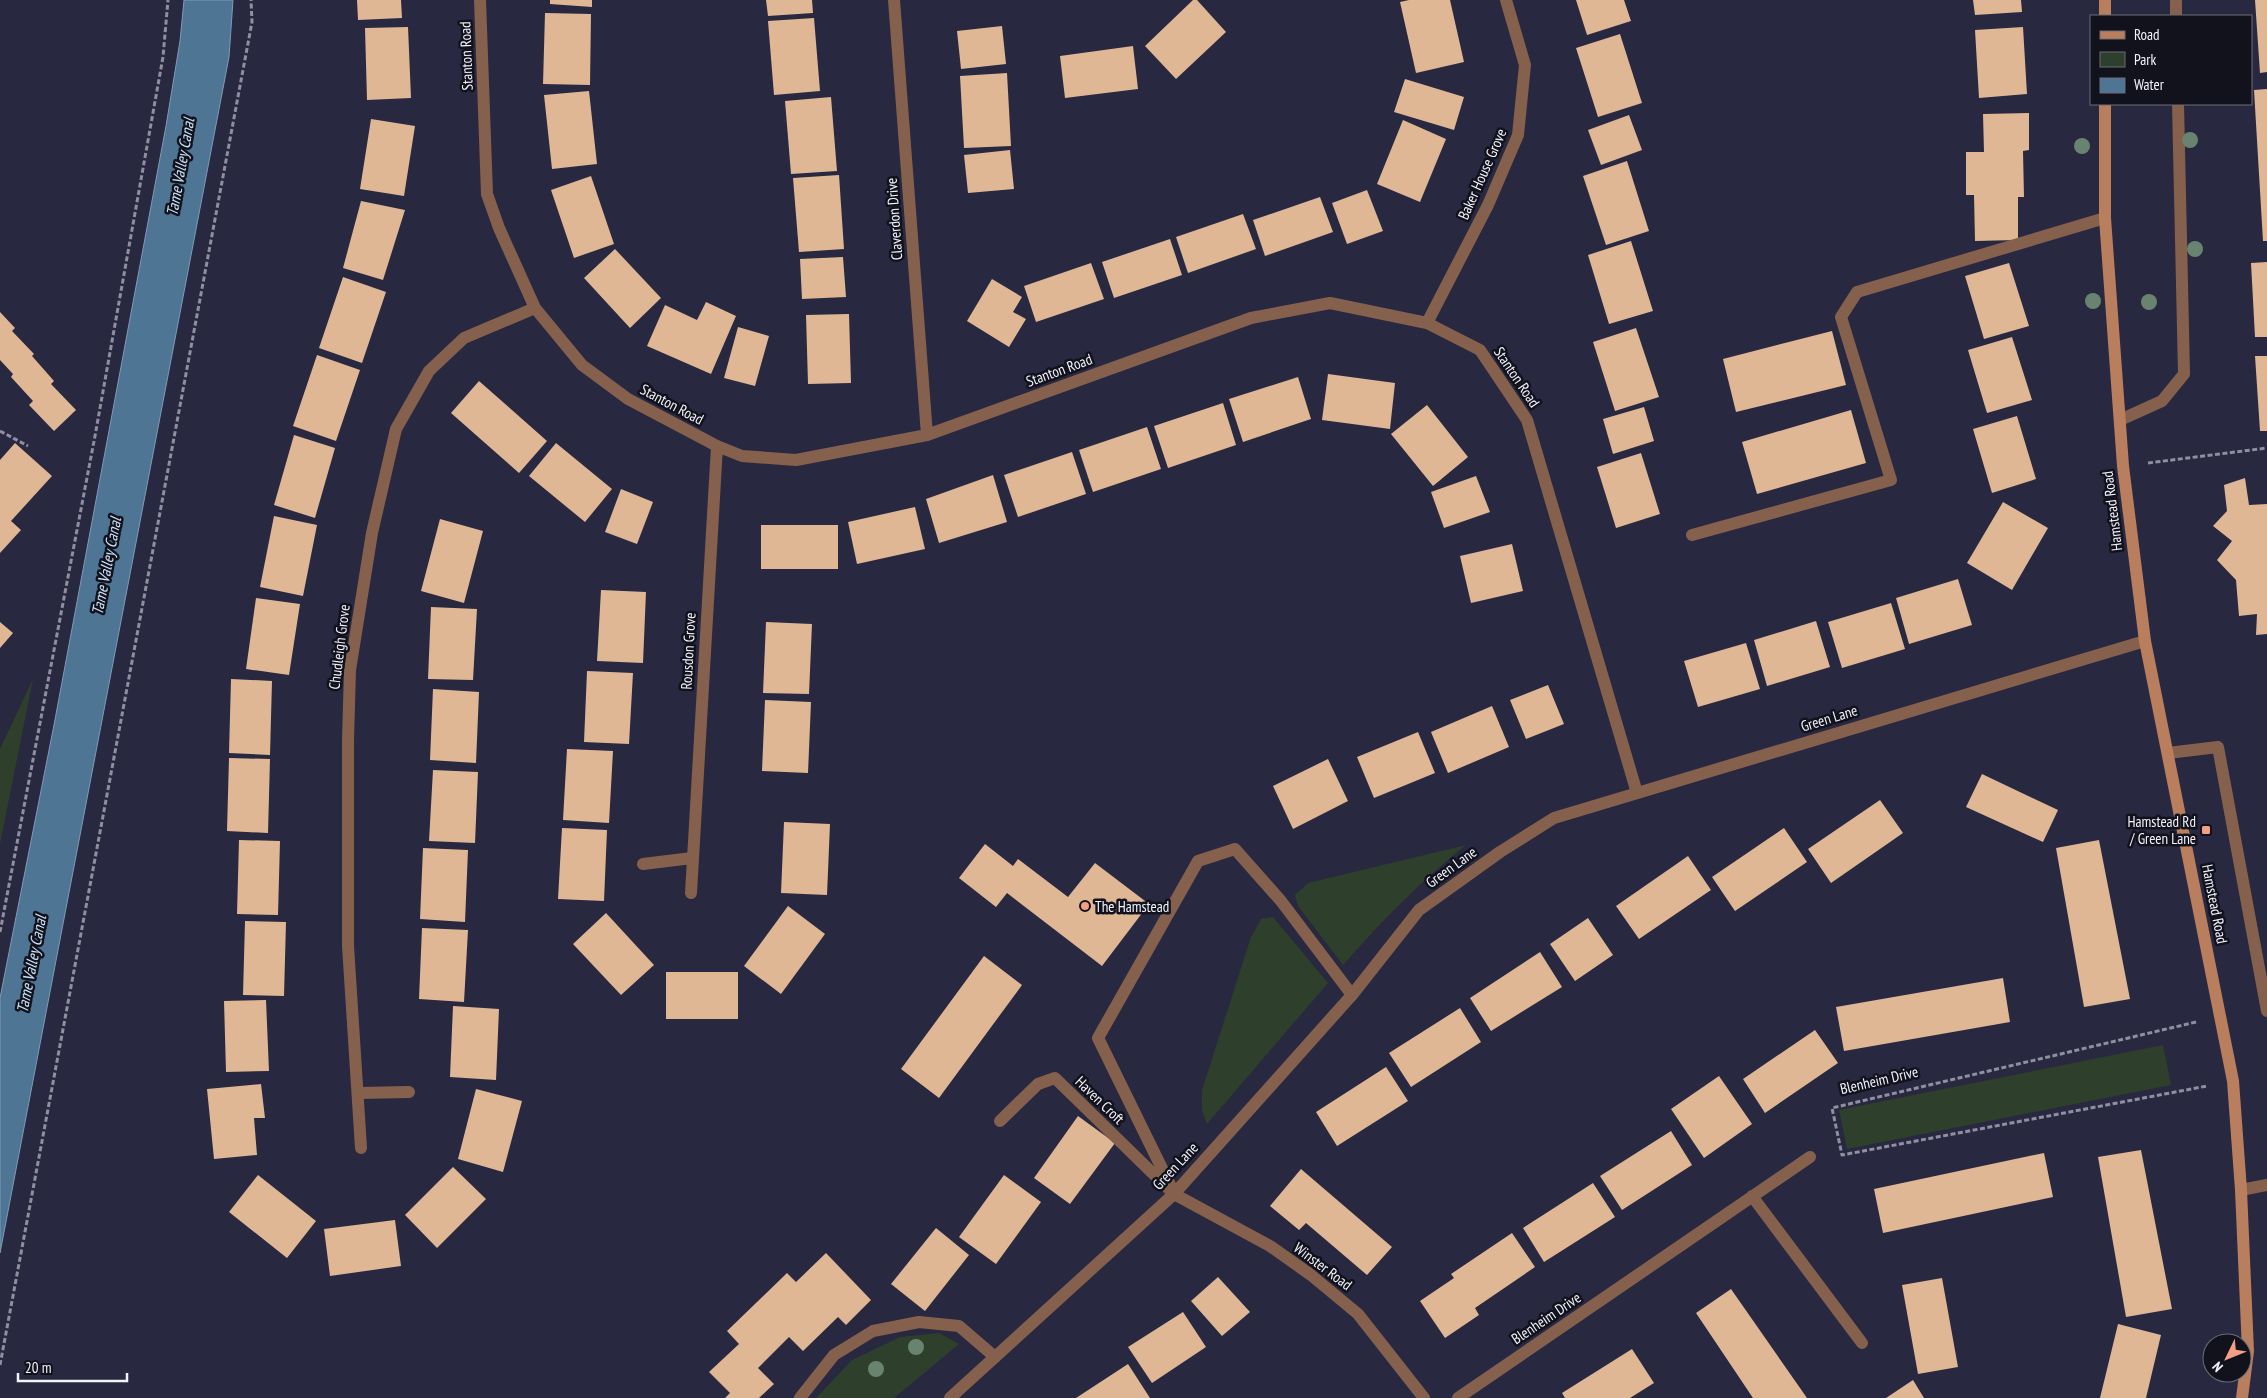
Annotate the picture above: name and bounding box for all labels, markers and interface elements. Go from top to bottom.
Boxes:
legend [2090,15,2252,105]
street label: Stanton Road [455,21,477,91]
text: Road [2134,25,2160,44]
text: Park [2134,50,2156,69]
text: Water [2134,75,2165,94]
water label: Tame Valley Canal [162,115,199,217]
street label: Baker House Grove [1453,126,1511,222]
street label: Claverdon Drive [882,177,906,261]
street label: Stanton Road [1490,343,1544,411]
street label: Stanton Road [1023,349,1095,391]
street label: Stanton Road [637,379,707,429]
street label: Hamstead Road [2098,470,2126,552]
water label: Tame Valley Canal [87,514,125,616]
street label: Chudleigh Grove [324,603,354,691]
street label: Rousdon Grove [676,612,700,690]
street label: Green Lane [1798,700,1860,736]
place label: Hamstead Rd / Green Lane [2128,812,2196,848]
marker: Hamstead Rd / Green Lane [2200,824,2212,836]
street label: Green Lane [1422,842,1480,892]
street label: Hamstead Road [2198,863,2232,945]
place label: The Hamstead [1095,897,1169,916]
marker: The Hamstead [1079,900,1091,912]
water label: Tame Valley Canal [12,912,50,1014]
street label: Blenheim Drive [1838,1062,1920,1098]
street label: Haven Croft [1072,1072,1128,1128]
street label: Green Lane [1148,1138,1202,1194]
street label: Winster Road [1290,1238,1356,1294]
street label: Blenheim Drive [1508,1288,1584,1348]
north arrow [2202,1333,2252,1383]
scale bar [18,1350,126,1382]
text: 20 m [25,1358,51,1377]
text: N [2208,1358,2227,1376]

